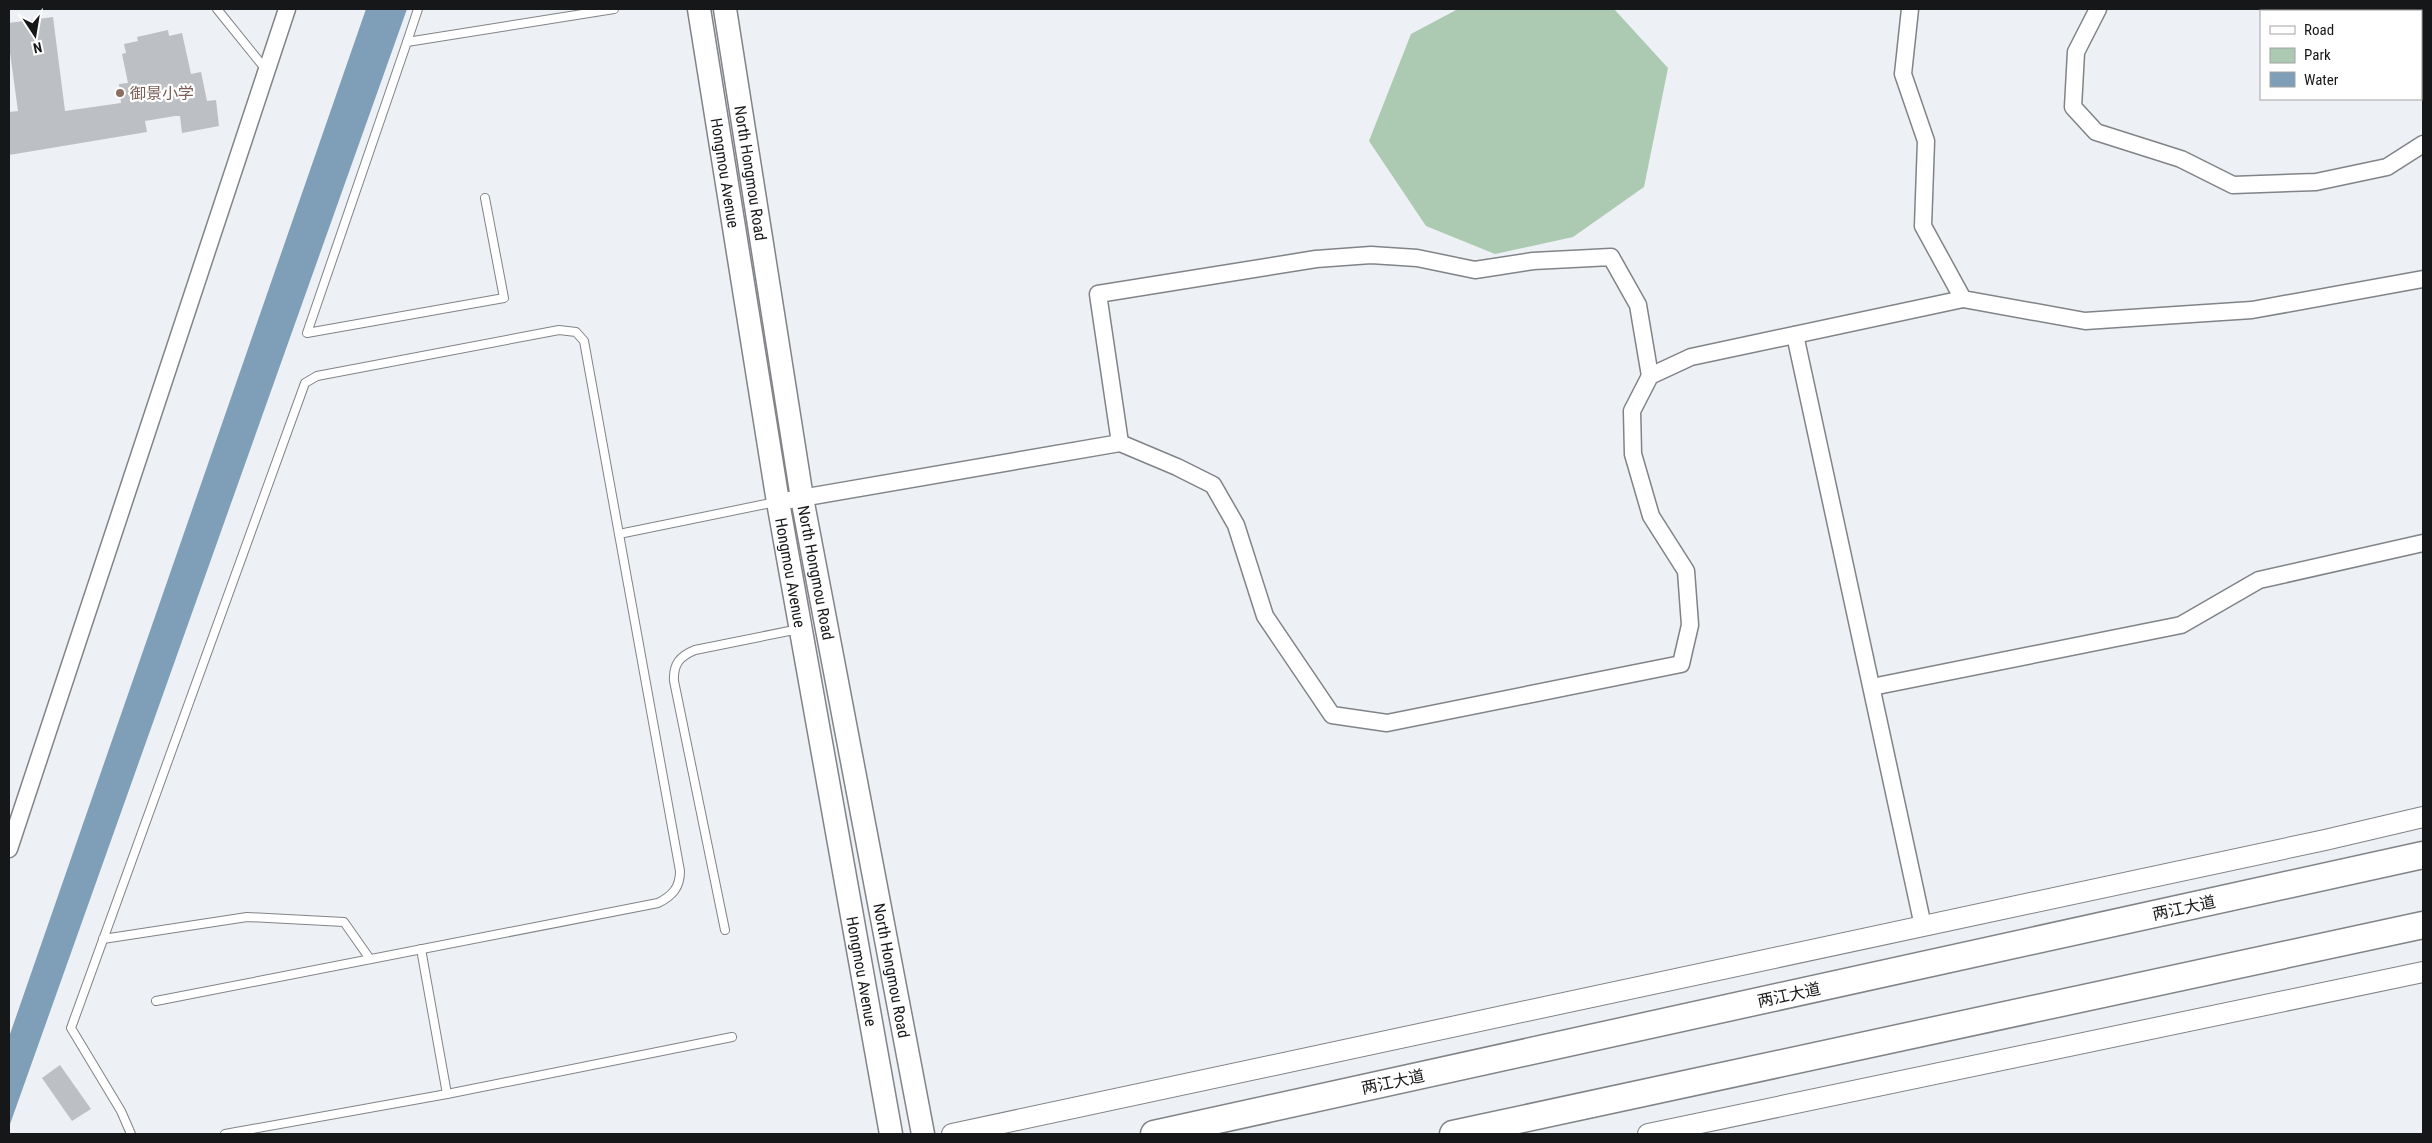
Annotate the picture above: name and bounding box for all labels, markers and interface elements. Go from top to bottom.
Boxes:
north arrow [10,10,60,60]
legend [2260,10,2422,100]
text: Road [2304,21,2334,39]
text: N [32,39,44,56]
text: Park [2304,46,2331,64]
text: Water [2304,71,2339,89]
place label: 御景小学 [130,84,194,103]
marker: 御景小学 [114,87,126,99]
street label: North Hongmou Road [731,104,771,242]
street label: Hongmou Avenue [707,117,743,229]
street label: North Hongmou Road [794,504,838,641]
street label: Hongmou Avenue [771,516,810,629]
street label: 两江大道 [2151,892,2217,924]
street label: North Hongmou Road [870,902,914,1039]
street label: Hongmou Avenue [843,915,881,1028]
street label: 两江大道 [1756,979,1822,1011]
street label: 两江大道 [1360,1066,1426,1098]

